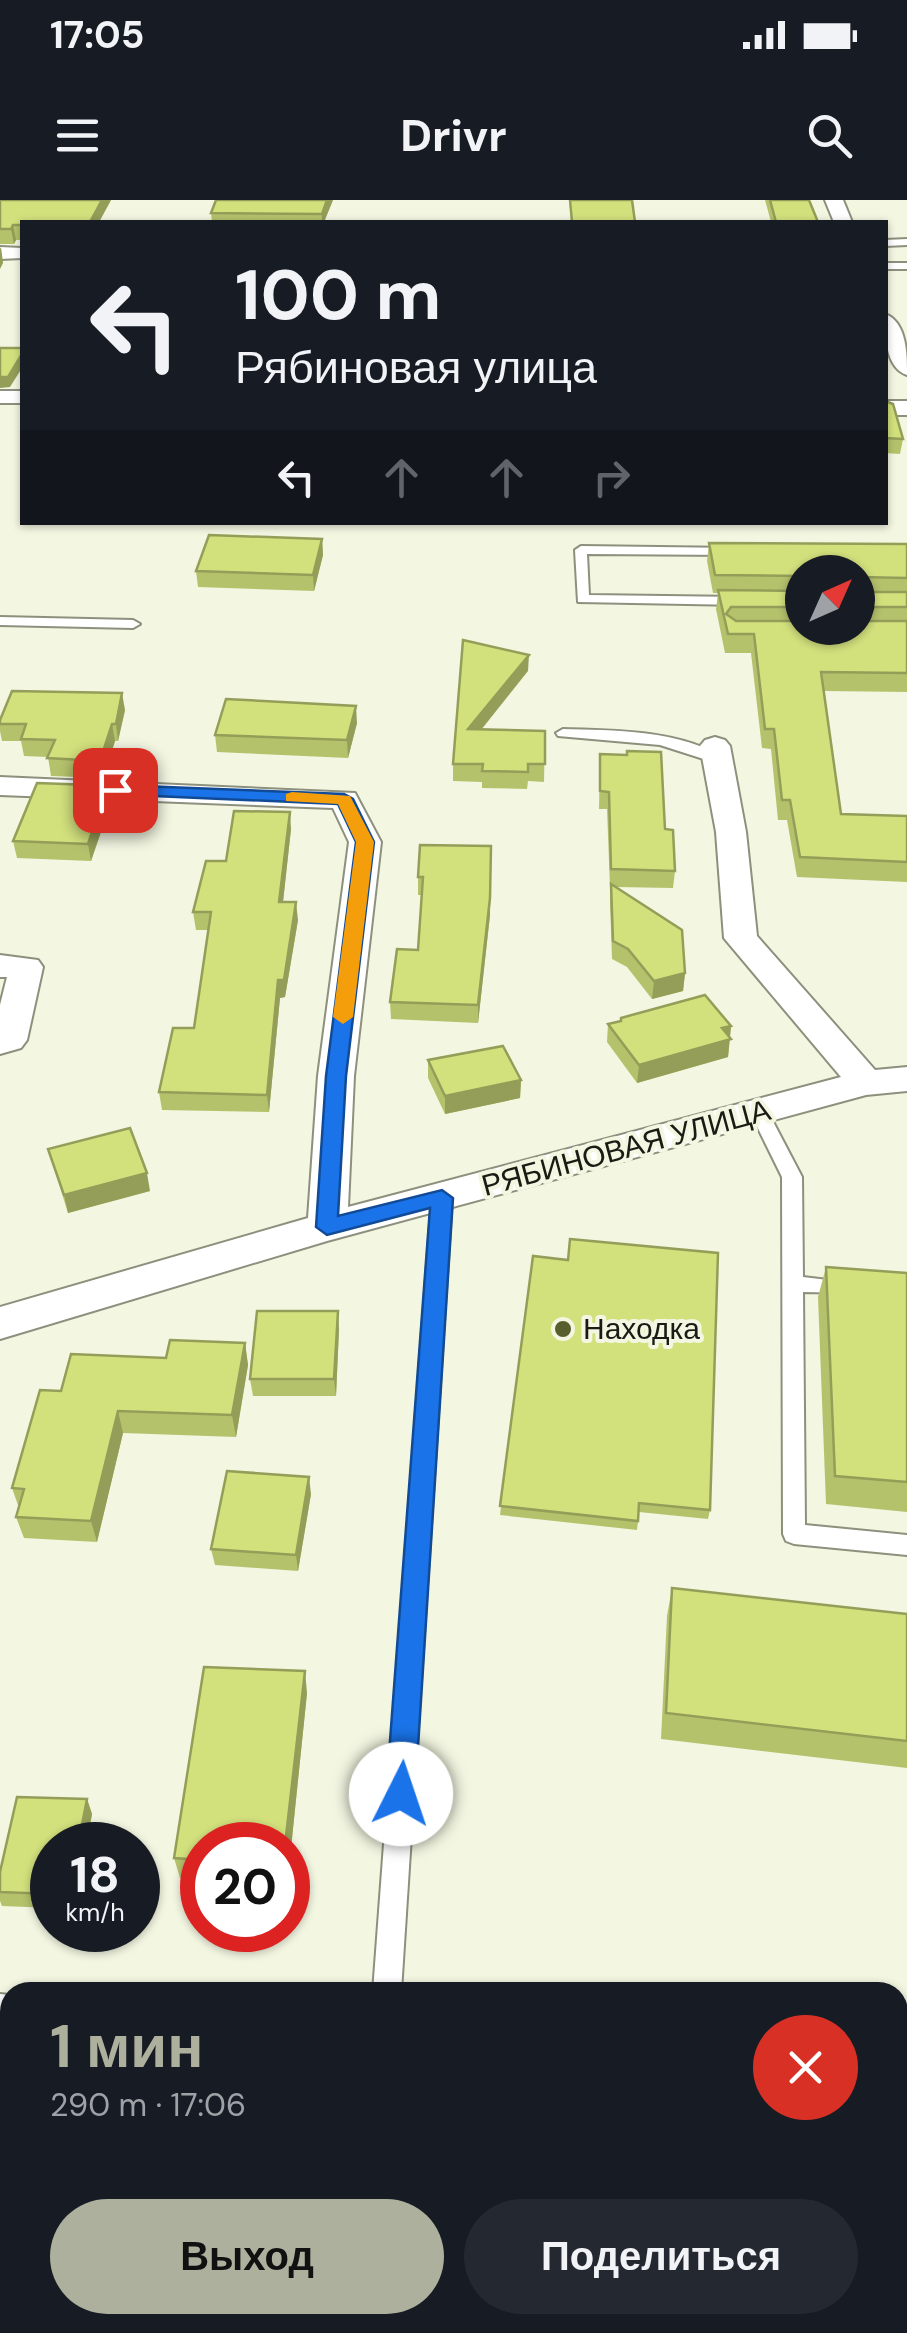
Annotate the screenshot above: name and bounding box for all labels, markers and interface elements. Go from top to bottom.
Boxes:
text: 17:05 [50,10,144,60]
text: Drivr [400,106,507,165]
icon: menu [50,108,105,163]
icon: search [802,108,857,163]
text: 100 m [235,250,441,341]
icon: left [70,260,200,390]
text: Рябиновая улица [235,338,597,397]
icon: left [269,450,324,505]
icon: ahead [374,450,429,505]
icon: ahead [479,450,534,505]
icon: right [584,450,639,505]
north arrow [785,555,875,645]
map controls [785,555,875,645]
pin [73,748,158,833]
icon: arrive [88,763,143,818]
street label: РЯБИНОВАЯ УЛИЦА [477,1090,775,1205]
place label: Находка [583,1309,700,1348]
marker: Находка [552,1318,574,1340]
position arrow [349,1742,453,1846]
speed limit sign: 20 [180,1822,310,1952]
text: 18 [70,1842,120,1908]
text: km/h [65,1896,125,1929]
text: 1 мин [50,2007,203,2086]
button: close [753,2015,858,2120]
text: 290 m · 17:06 [50,2084,246,2126]
button: Выход [50,2199,444,2314]
button: Поделиться [464,2199,858,2314]

